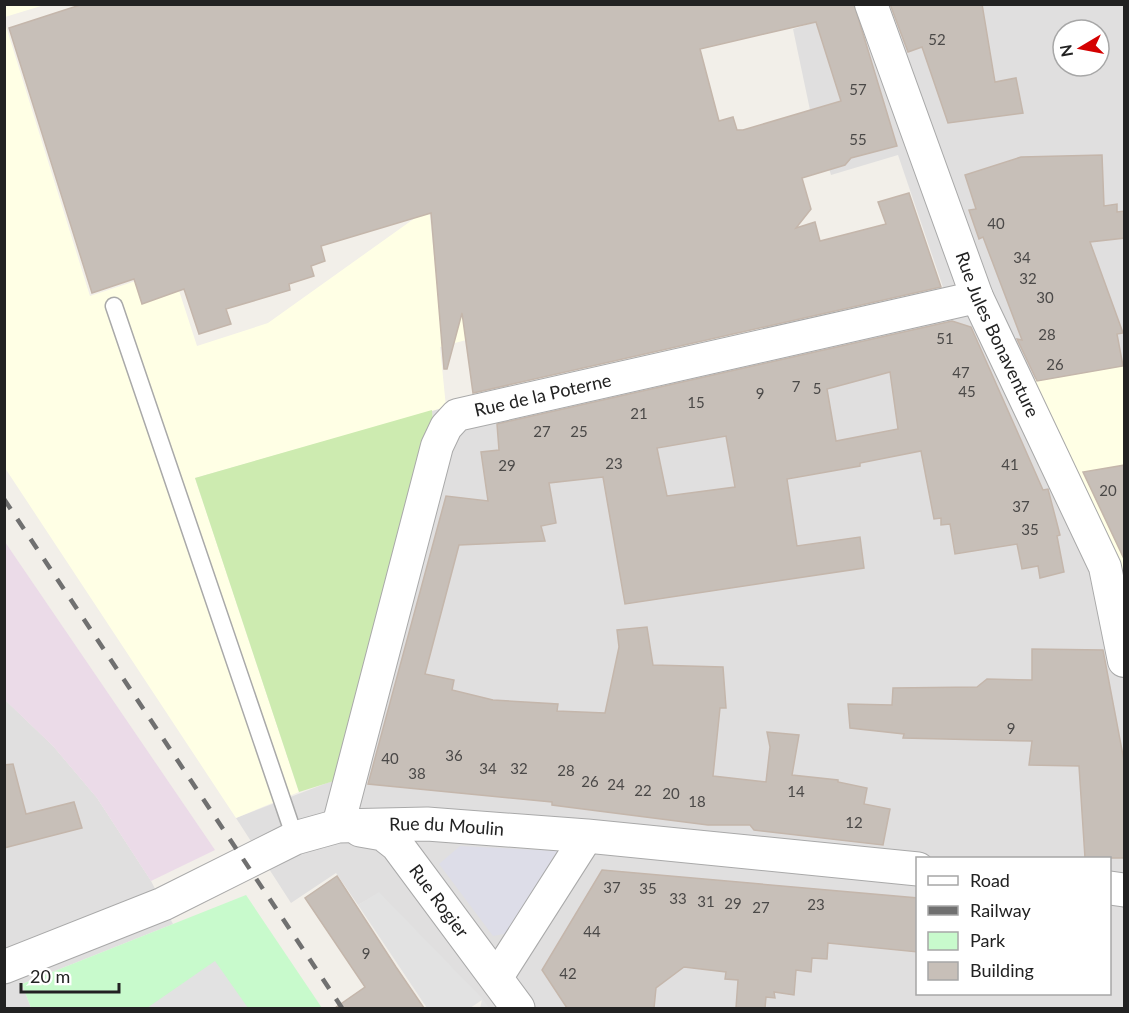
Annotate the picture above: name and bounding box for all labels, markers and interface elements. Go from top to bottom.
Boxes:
north arrow [1051,18,1111,78]
house number: 52 [928,30,946,48]
text: N [1055,43,1076,58]
house number: 57 [849,80,867,98]
house number: 55 [849,130,867,148]
house number: 40 [987,214,1005,232]
street label: Rue Jules Bonaventure [952,248,1044,421]
house number: 34 [1013,248,1031,266]
house number: 32 [1019,269,1037,287]
house number: 30 [1036,288,1054,306]
house number: 28 [1038,325,1056,343]
house number: 51 [936,329,954,347]
house number: 26 [1046,355,1064,373]
house number: 47 [952,363,970,381]
street label: Rue de la Poterne [472,368,613,421]
house number: 7 [792,377,801,395]
house number: 5 [813,379,821,397]
house number: 45 [958,382,976,400]
house number: 9 [756,384,764,402]
house number: 15 [687,393,705,411]
house number: 21 [630,404,648,422]
house number: 27 [533,422,551,440]
house number: 25 [570,422,588,440]
house number: 23 [605,454,623,472]
house number: 41 [1001,455,1019,473]
house number: 29 [498,456,516,474]
house number: 20 [1099,481,1117,499]
house number: 37 [1012,497,1030,515]
house number: 35 [1021,520,1039,538]
house number: 9 [1007,719,1015,737]
house number: 36 [445,746,463,764]
house number: 40 [381,749,399,767]
house number: 34 [479,759,497,777]
house number: 32 [510,759,528,777]
house number: 28 [557,761,575,779]
house number: 38 [408,764,426,782]
house number: 26 [581,772,599,790]
house number: 24 [607,775,625,793]
house number: 22 [634,781,652,799]
house number: 14 [787,782,805,800]
house number: 20 [662,784,680,802]
house number: 18 [688,792,706,810]
street label: Rue du Moulin [389,812,505,840]
house number: 12 [845,813,863,831]
legend [916,857,1111,995]
street label: Rue Rogier [405,860,474,942]
text: Road [970,869,1010,891]
house number: 37 [603,878,621,896]
house number: 35 [639,879,657,897]
house number: 33 [669,889,687,907]
house number: 31 [697,892,715,910]
house number: 29 [724,894,742,912]
house number: 23 [807,895,825,913]
house number: 27 [752,898,770,916]
text: Railway [970,899,1031,921]
house number: 44 [583,922,601,940]
text: Park [970,929,1006,951]
house number: 9 [362,944,370,962]
scale bar [21,956,118,994]
text: Building [970,959,1034,981]
house number: 42 [559,964,577,982]
text: 20 m [30,965,70,987]

